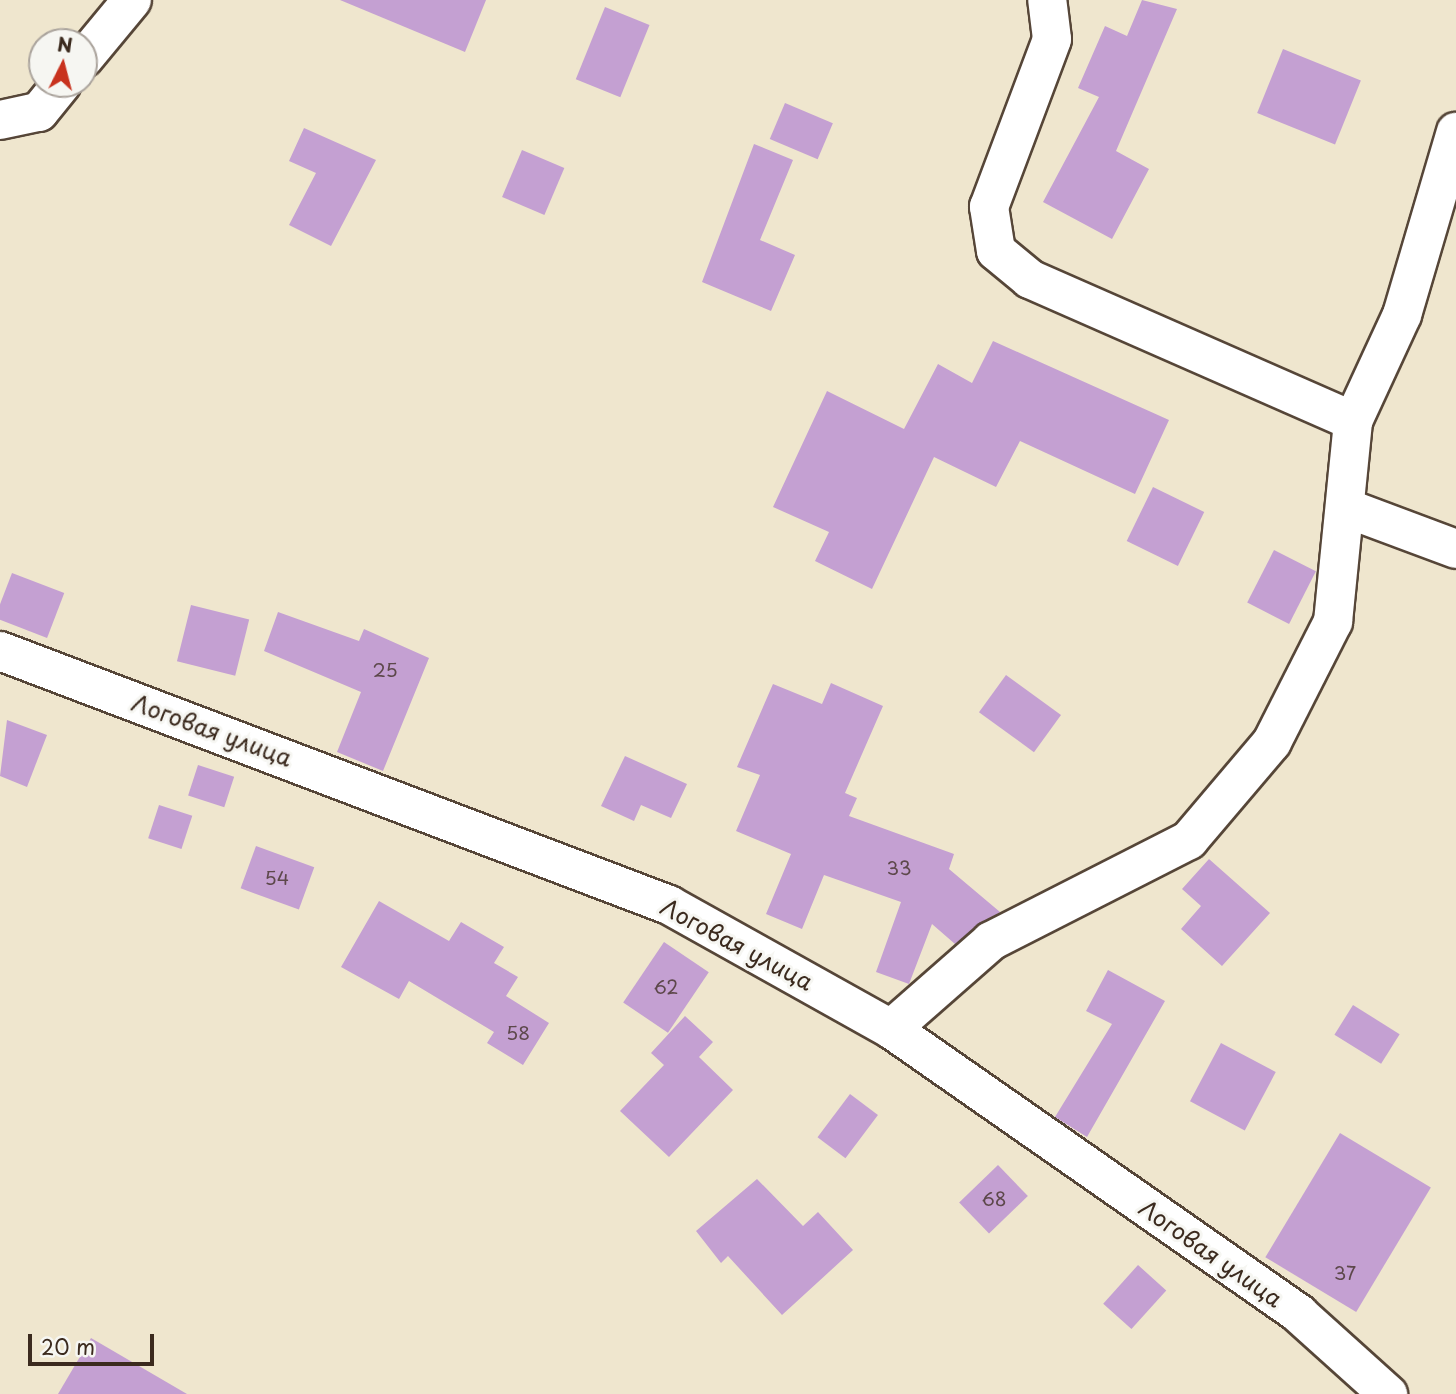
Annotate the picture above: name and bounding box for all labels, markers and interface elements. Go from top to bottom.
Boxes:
north arrow [28,28,98,98]
text: N [56,29,74,59]
house number: 25 [372,659,398,681]
street label: Логовая улица [128,688,296,772]
house number: 33 [887,857,911,879]
house number: 54 [265,867,289,889]
street label: Логовая улица [656,892,818,996]
house number: 62 [654,976,678,998]
house number: 58 [506,1022,530,1044]
house number: 68 [982,1188,1006,1210]
street label: Логовая улица [1134,1193,1288,1313]
house number: 37 [1334,1262,1356,1284]
scale bar [32,1320,158,1364]
text: 20 m [41,1330,95,1362]

